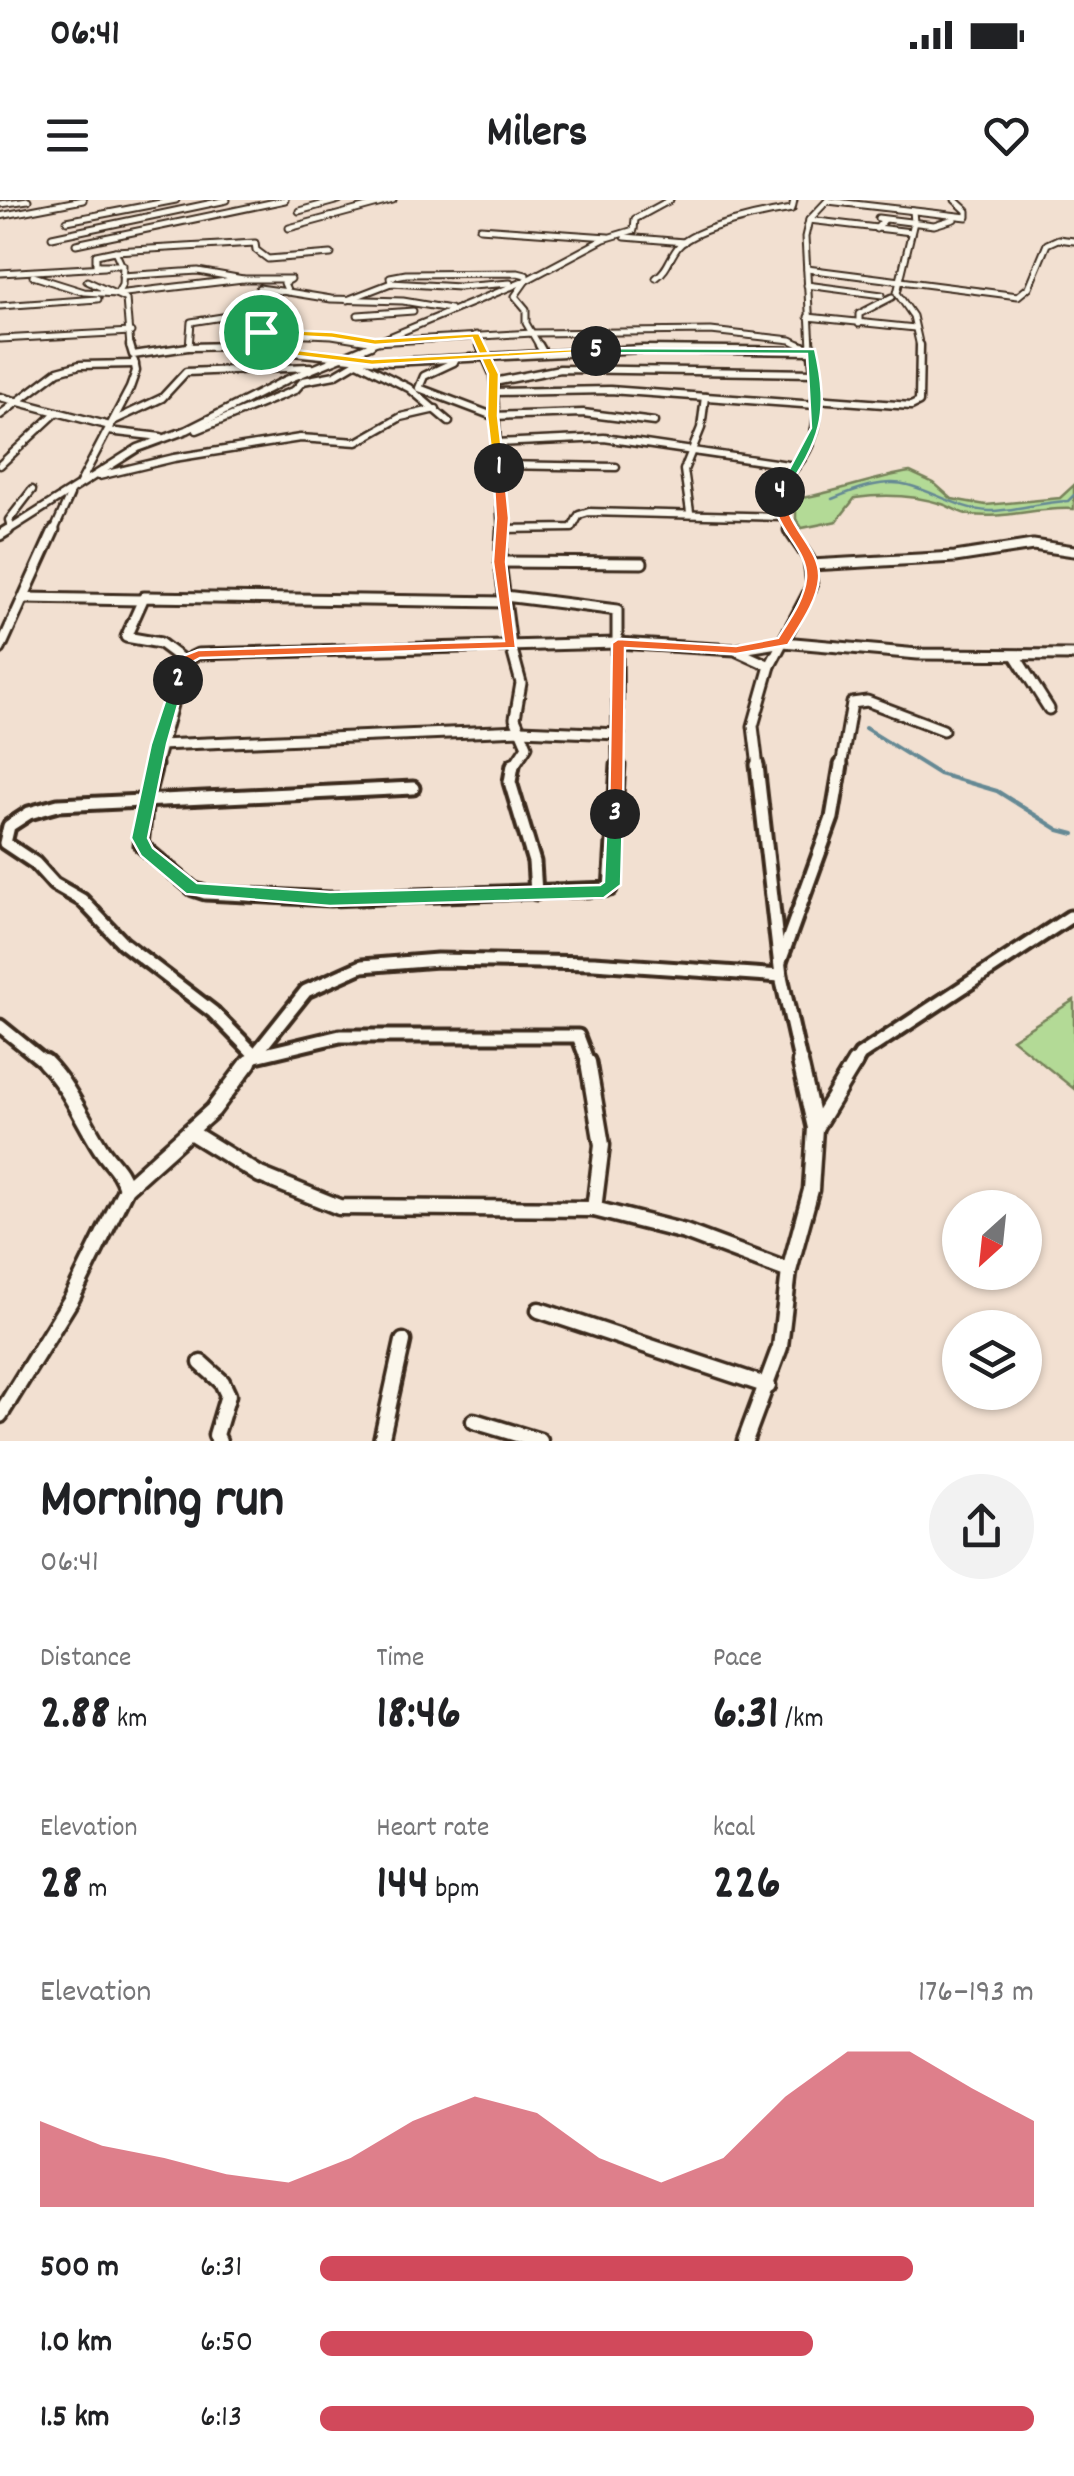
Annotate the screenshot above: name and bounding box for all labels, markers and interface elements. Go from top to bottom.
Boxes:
text: 06:41 [50,8,120,63]
text: Milers [487,103,587,167]
icon: menu [40,108,95,163]
icon: heart [979,108,1034,163]
pin [219,290,304,375]
icon: arrive [234,305,289,360]
pin: 5 [571,326,621,376]
text: 5 [590,331,602,371]
pin: 1 [474,443,524,493]
text: 1 [496,448,502,488]
pin: 4 [755,467,805,517]
text: 4 [774,472,786,512]
pin: 2 [153,655,203,705]
text: 2 [172,660,184,700]
pin: 3 [590,789,640,839]
text: 3 [609,794,621,834]
north arrow [942,1190,1042,1290]
map controls [942,1190,1042,1410]
button: layers [942,1310,1042,1410]
text: Morning run [40,1464,284,1543]
button: share [929,1474,1034,1579]
text: 06:41 [40,1541,99,1587]
text: Distance [40,1640,131,1680]
text: Time [376,1640,424,1680]
text: Pace [713,1640,762,1680]
text: 2.88 [40,1680,110,1752]
text: 18:46 [376,1680,461,1752]
text: 6:31 [713,1680,779,1752]
text: km [110,1701,147,1741]
text: /km [779,1701,824,1741]
text: Elevation [40,1810,137,1850]
text: Heart rate [376,1810,489,1850]
text: kcal [713,1810,755,1850]
text: 28 [40,1850,82,1922]
text: 144 [376,1850,429,1922]
text: 226 [713,1850,781,1922]
text: m [82,1871,108,1911]
text: bpm [429,1871,479,1911]
text: Elevation [40,1971,151,2017]
text: 176–193 m [918,1971,1034,2017]
text: 500 m [40,2246,119,2292]
text: 6:31 [200,2246,242,2292]
text: 1.0 km [40,2321,112,2367]
text: 6:50 [200,2321,253,2367]
text: 1.5 km [40,2396,110,2442]
text: 6:13 [200,2396,242,2442]

